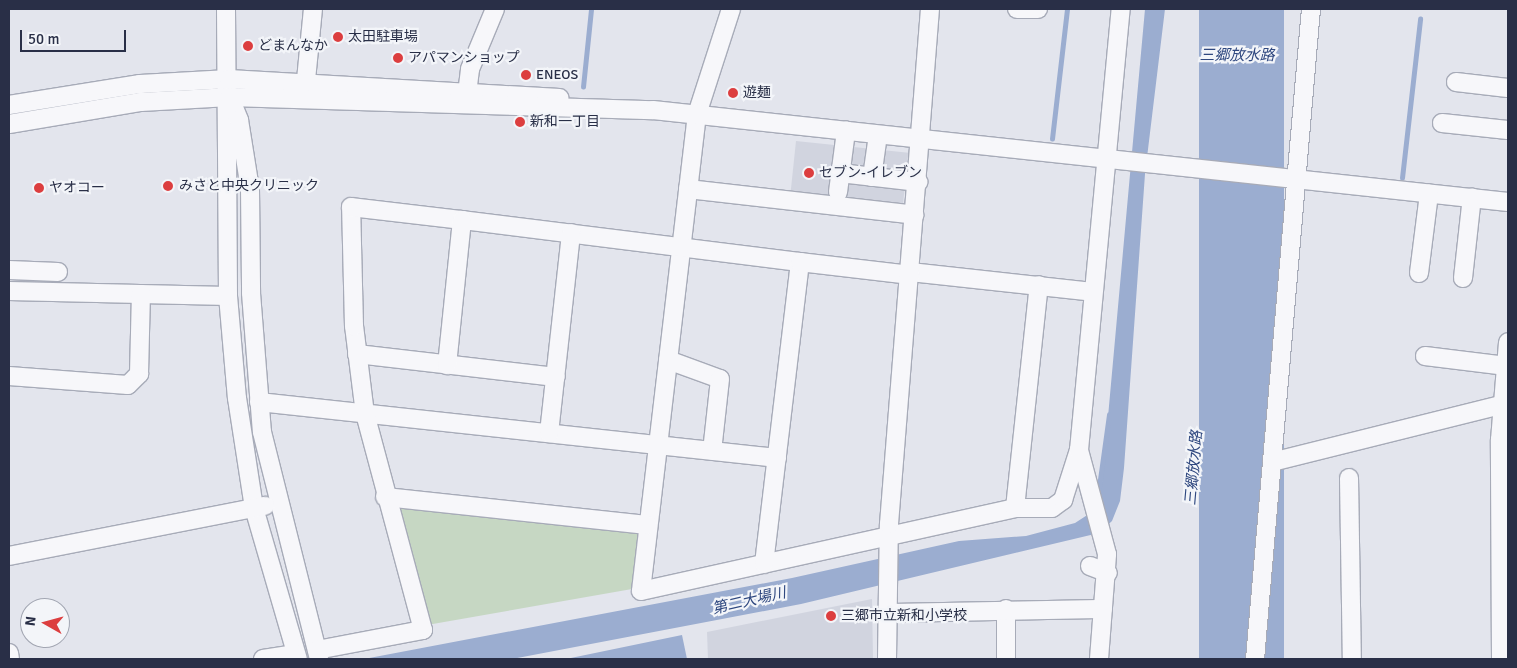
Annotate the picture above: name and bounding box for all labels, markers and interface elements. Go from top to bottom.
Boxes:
scale bar [22,20,129,52]
place label: 太田駐車場 [348,29,418,45]
text: 50 m [28,30,59,48]
marker: 太田駐車場 [332,31,344,43]
place label: どまんなか [258,38,328,54]
marker: どまんなか [242,40,254,52]
water label: 三郷放水路 [1200,47,1274,65]
place label: アパマンショップ [408,50,520,66]
marker: アパマンショップ [392,52,404,64]
place label: ENEOS [536,67,578,83]
marker: ENEOS [520,69,532,81]
place label: 遊麺 [743,85,771,101]
marker: 遊麺 [727,87,739,99]
place label: 新和一丁目 [530,114,600,130]
marker: 新和一丁目 [514,116,526,128]
place label: セブン-イレブン [819,165,922,181]
marker: セブン-イレブン [803,167,815,179]
place label: みさと中央クリニック [179,178,319,194]
marker: みさと中央クリニック [161,179,175,193]
place label: ヤオコー [49,180,105,196]
marker: ヤオコー [33,182,45,194]
water label: 三郷放水路 [1182,430,1206,506]
water label: 第二大場川 [710,584,788,618]
north arrow [20,598,70,648]
place label: 三郷市立新和小学校 [841,608,967,624]
marker: 三郷市立新和小学校 [825,610,837,622]
text: N [22,615,40,627]

